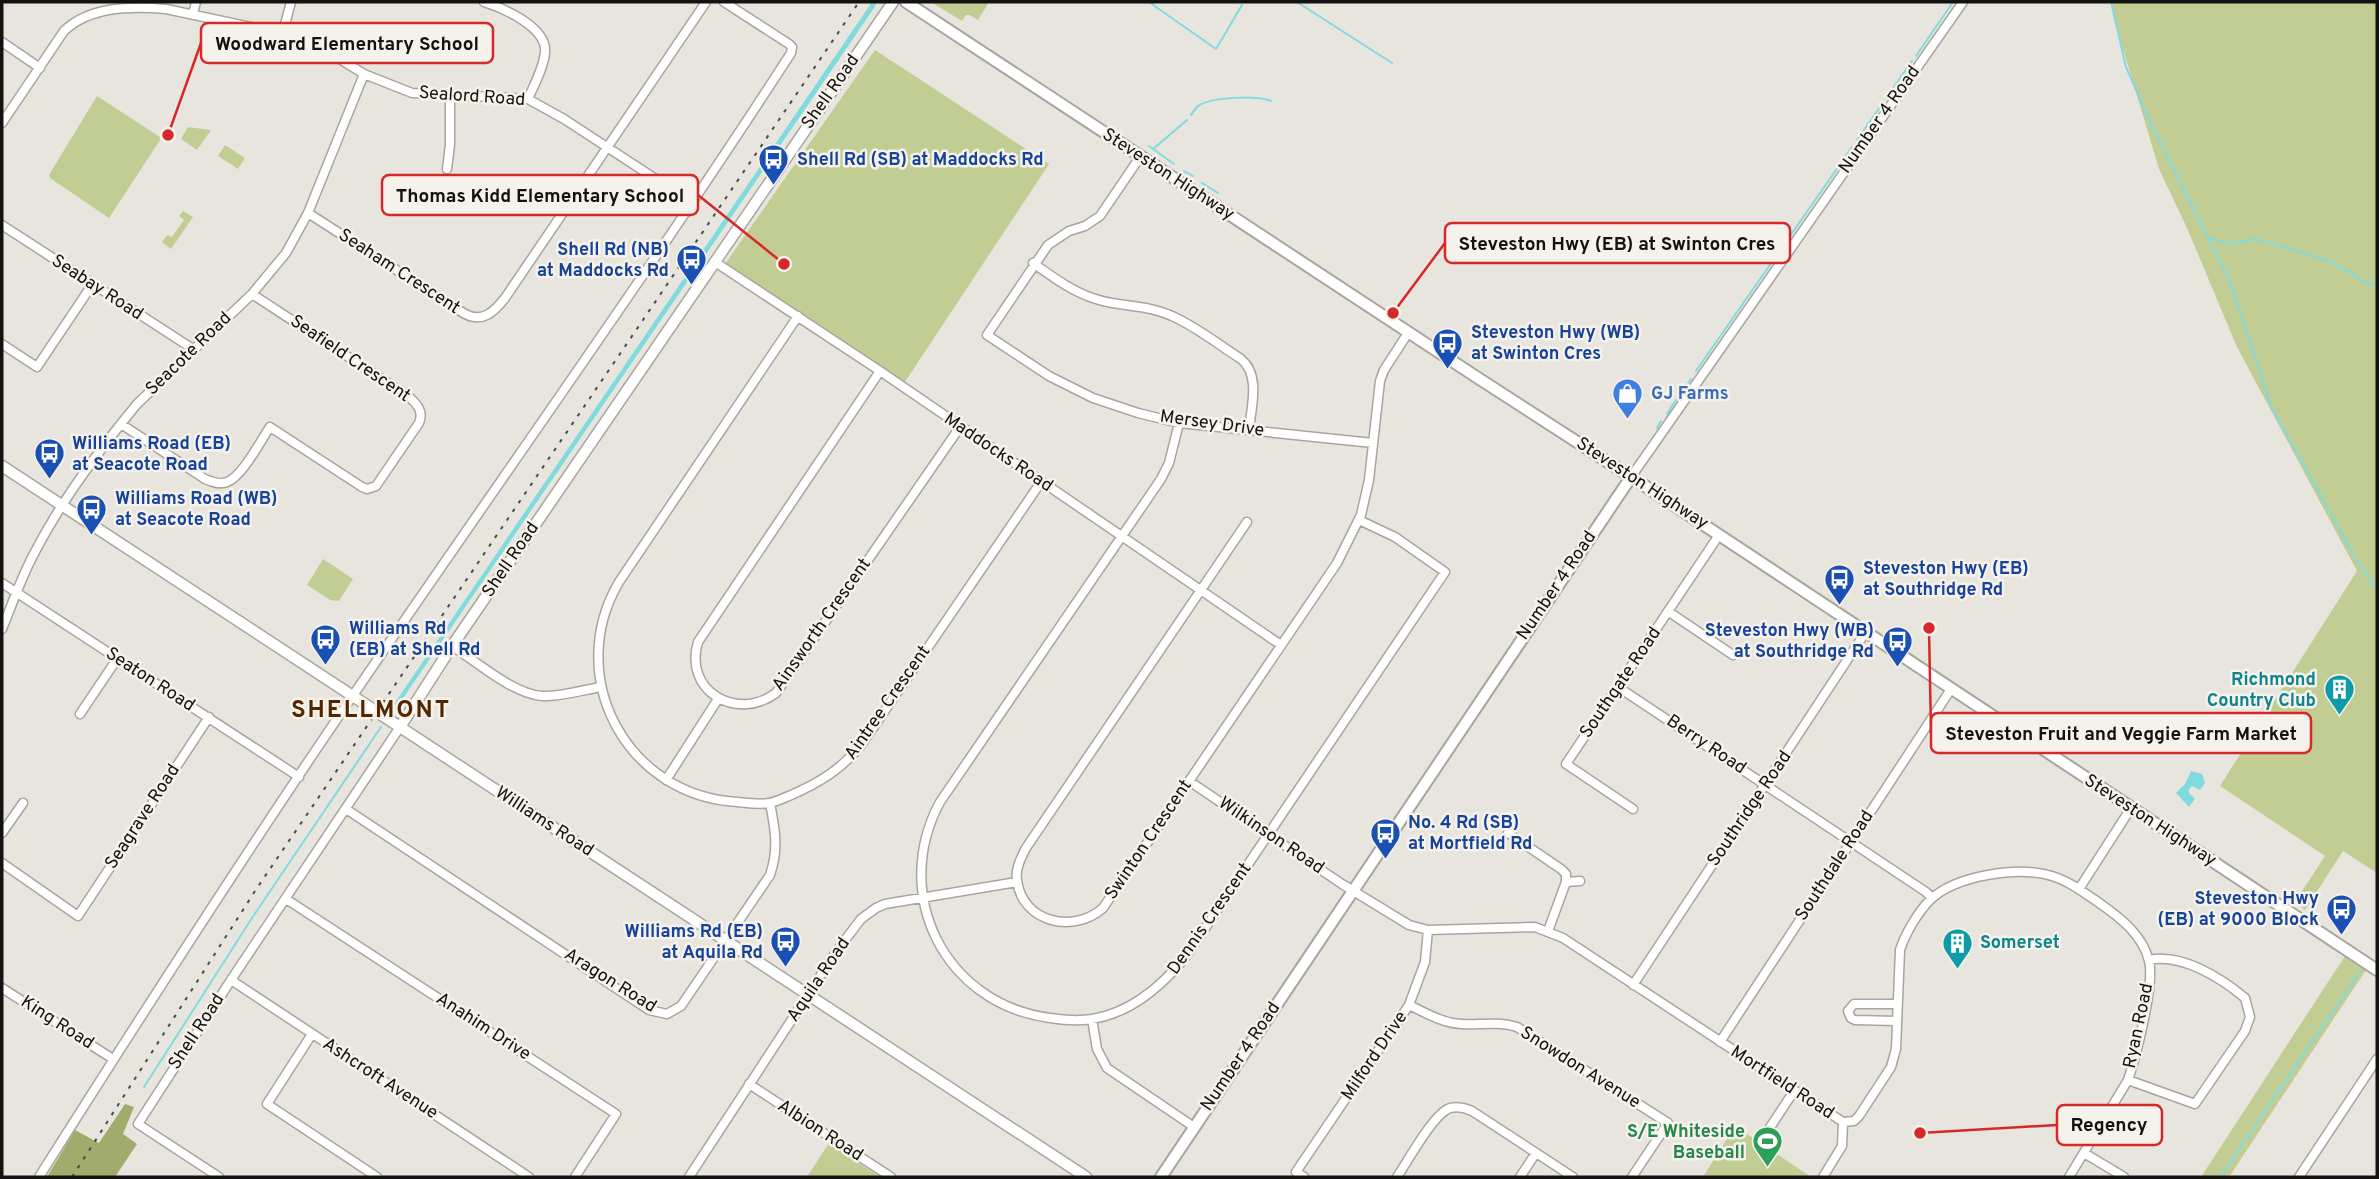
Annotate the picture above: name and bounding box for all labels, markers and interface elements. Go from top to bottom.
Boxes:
callout: Woodward Elementary School [201,23,493,63]
text: Woodward Elementary School [215,33,479,57]
street label: Shell Road [797,50,865,134]
street label: Number 4 Road [1834,61,1926,179]
street label: Sealord Road [418,82,526,112]
street label: Steveston Highway [1097,124,1239,226]
bus stop icon: Shell Rd (SB) at Maddocks Rd [757,143,791,187]
place label: Shell Rd (SB) at Maddocks Rd [797,149,1044,172]
callout: Thomas Kidd Elementary School [382,175,698,215]
text: Thomas Kidd Elementary School [396,185,684,209]
callout: Steveston Hwy (EB) at Swinton Cres [1445,223,1790,263]
street label: Seaham Crescent [334,224,464,320]
text: Steveston Hwy (EB) at Swinton Cres [1459,233,1775,257]
place label: Shell Rd (NB) at Maddocks Rd [537,239,669,283]
bus stop icon: Shell Rd (NB) at Maddocks Rd [675,243,709,287]
street label: Seabay Road [47,250,147,326]
street label: Seacote Road [141,307,237,401]
street label: Seafield Crescent [285,310,415,408]
place label: Steveston Hwy (WB) at Swinton Cres [1471,322,1640,366]
bus stop icon: Steveston Hwy (WB) at Swinton Cres [1431,326,1465,370]
shop icon: GJ Farms [1611,377,1645,421]
place label: GJ Farms [1651,383,1729,406]
street label: Mersey Drive [1158,405,1266,443]
street label: Maddocks Road [939,408,1057,498]
place label: Williams Road (EB) at Seacote Road [72,433,231,477]
street label: Steveston Highway [1571,433,1713,535]
bus stop icon: Williams Road (EB) at Seacote Road [32,437,66,481]
place label: Williams Road (WB) at Seacote Road [115,488,277,532]
bus stop icon: Williams Road (WB) at Seacote Road [75,492,109,536]
street label: Shell Road [477,518,545,602]
street label: Number 4 Road [1512,527,1602,645]
street label: Ainsworth Crescent [767,554,877,696]
place label: Steveston Hwy (EB) at Southridge Rd [1863,558,2029,602]
bus stop icon: Steveston Hwy (EB) at Southridge Rd [1823,562,1857,606]
place label: Williams Rd (EB) at Shell Rd [349,618,480,662]
place label: Steveston Hwy (WB) at Southridge Rd [1705,620,1874,664]
bus stop icon: Williams Rd (EB) at Shell Rd [309,622,343,666]
street label: Southgate Road [1575,623,1667,743]
bus stop icon: Steveston Hwy (WB) at Southridge Rd [1880,624,1914,668]
street label: Aintree Crescent [840,641,936,765]
street label: Seaton Road [101,643,199,717]
place label: Richmond Country Club [2207,669,2316,713]
building icon: Richmond Country Club [2322,673,2356,717]
district label: SHELLMONT [291,696,451,726]
street label: Berry Road [1662,710,1750,780]
callout: Steveston Fruit and Veggie Farm Market [1931,713,2311,753]
text: Steveston Fruit and Veggie Farm Market [1945,723,2297,747]
street label: Southridge Road [1703,747,1797,871]
street label: Seagrave Road [100,760,186,874]
street label: Steveston Highway [2079,770,2221,872]
street label: Swinton Crescent [1100,776,1198,904]
street label: Williams Road [490,782,598,862]
street label: Wilkinson Road [1214,792,1328,880]
street label: Southdale Road [1791,806,1879,926]
place label: No. 4 Rd (SB) at Mortfield Rd [1408,812,1532,856]
bus stop icon: No. 4 Rd (SB) at Mortfield Rd [1368,816,1402,860]
street label: Dennis Crescent [1163,859,1257,979]
place label: Steveston Hwy (EB) at 9000 Block [2158,888,2319,932]
bus stop icon: Steveston Hwy (EB) at 9000 Block [2325,892,2359,936]
place label: Williams Rd (EB) at Aquila Rd [624,921,763,965]
bus stop icon: Williams Rd (EB) at Aquila Rd [769,925,803,969]
building icon: Somerset [1940,926,1974,970]
place label: Somerset [1980,932,2060,955]
street label: Aquila Road [782,933,856,1027]
street label: Aragon Road [560,944,660,1018]
street label: Ryan Road [2119,981,2159,1071]
street label: Anahim Drive [431,988,535,1066]
street label: Shell Road [164,990,230,1074]
street label: King Road [16,991,98,1055]
street label: Number 4 Road [1196,998,1286,1116]
street label: Milford Drive [1337,1007,1413,1105]
street label: Snowdon Avenue [1516,1022,1644,1114]
street label: Ashcroft Avenue [318,1033,442,1125]
street label: Mortfield Road [1726,1041,1838,1125]
street label: Albion Road [773,1095,867,1167]
callout: Regency [2057,1105,2162,1145]
text: Regency [2070,1114,2148,1138]
place label: S/E Whiteside Baseball [1627,1121,1745,1165]
sports icon: S/E Whiteside Baseball [1751,1125,1785,1169]

